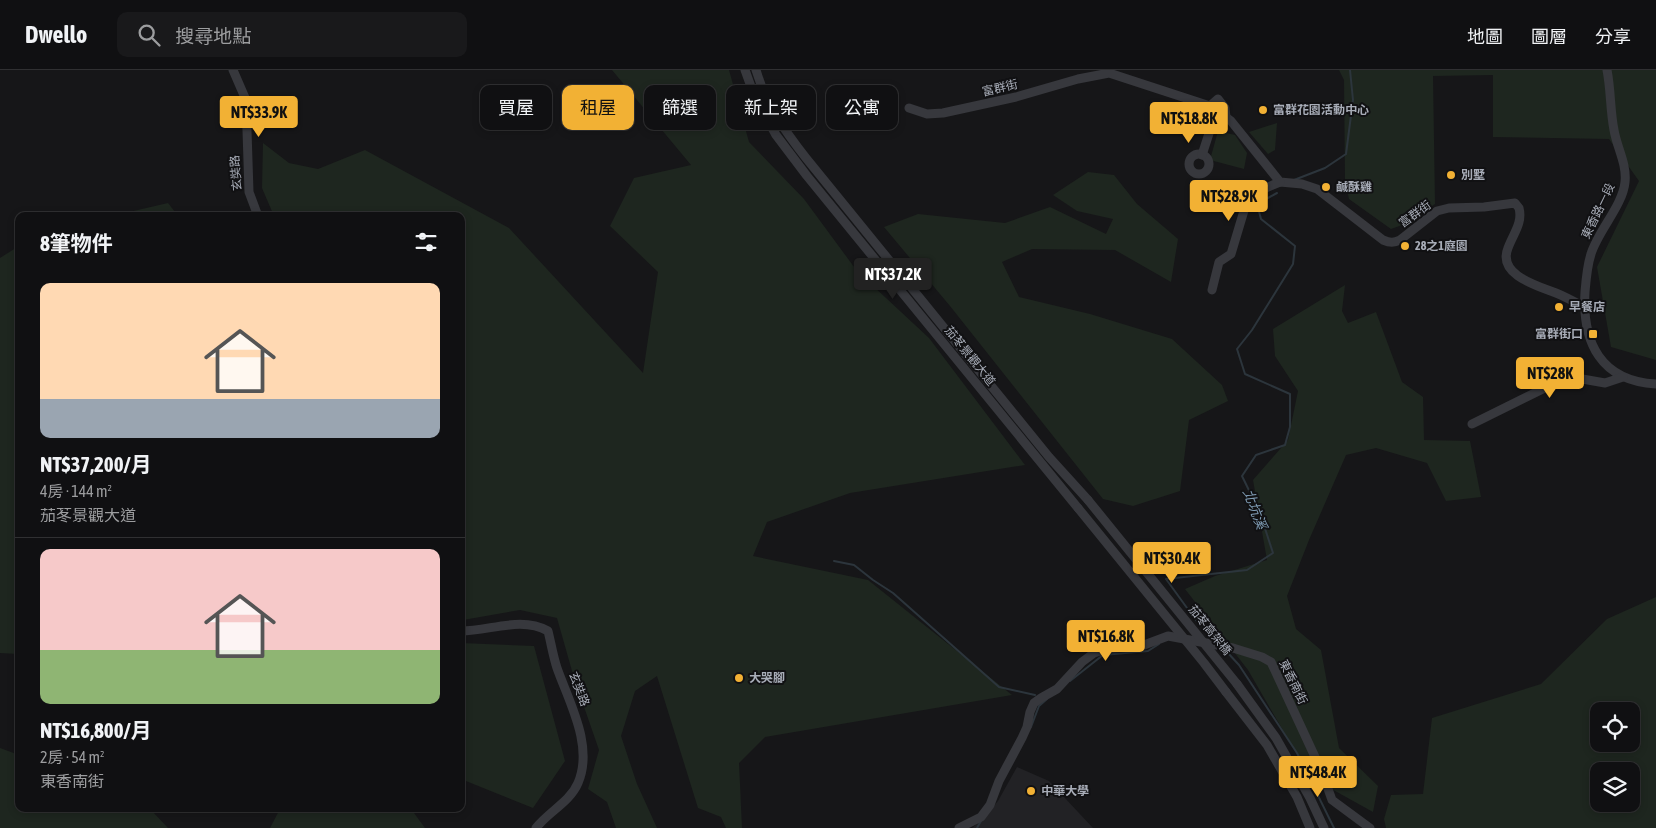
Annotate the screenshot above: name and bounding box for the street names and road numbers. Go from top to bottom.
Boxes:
street label: 富群街 [981,77,1019,99]
street label: 玄奘路 [227,154,245,192]
street label: 東香路一段 [1579,181,1617,241]
street label: 富群街 [1396,198,1434,230]
street label: 茄苳景觀大道 [942,324,998,388]
street label: 茄苳高架橋 [1186,602,1234,658]
street label: 東香南街 [1276,657,1310,707]
street label: 玄奘路 [566,670,592,708]

